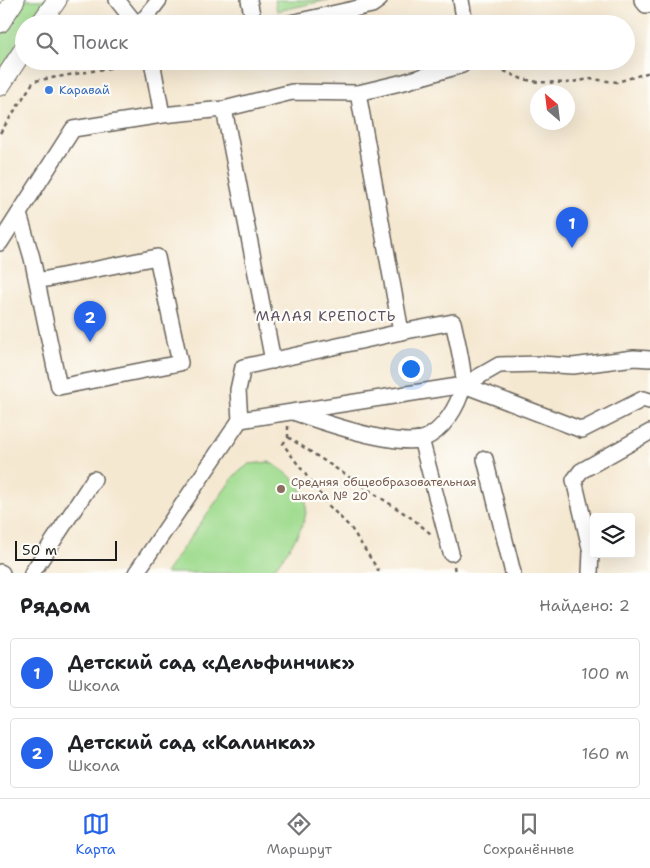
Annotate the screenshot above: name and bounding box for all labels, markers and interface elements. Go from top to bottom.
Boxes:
search box [15,15,635,70]
icon: search [33,29,61,57]
text: Поиск [73,30,128,55]
place label: Каравай [59,82,110,98]
marker: Каравай [43,84,55,96]
north arrow [530,85,575,130]
pin: 1 [556,207,588,248]
pin: 2 [74,301,106,342]
district label: МАЛАЯ КРЕПОСТЬ [256,307,396,325]
your location [398,356,424,382]
place label: Средняя общеобразовательная школа № 20 [291,474,477,504]
marker: Средняя общеобразовательная школа № 20 [275,483,287,495]
map controls [590,513,635,558]
button: layers [590,513,635,558]
scale bar [15,538,118,561]
text: 50 m [22,541,57,559]
text: Рядом [20,592,90,620]
text: Найдено: 2 [539,595,630,616]
text: Детский сад «Дельфинчик» [68,650,355,675]
text: 1 [33,663,41,684]
text: 100 m [581,663,629,684]
text: Школа [68,675,120,696]
text: Детский сад «Калинка» [68,730,315,755]
text: 2 [31,743,43,764]
text: 160 m [582,743,629,764]
text: Школа [68,755,120,776]
tab: Карта [76,810,116,858]
tab: Маршрут [267,810,332,858]
tab: Сохранённые [483,810,574,858]

